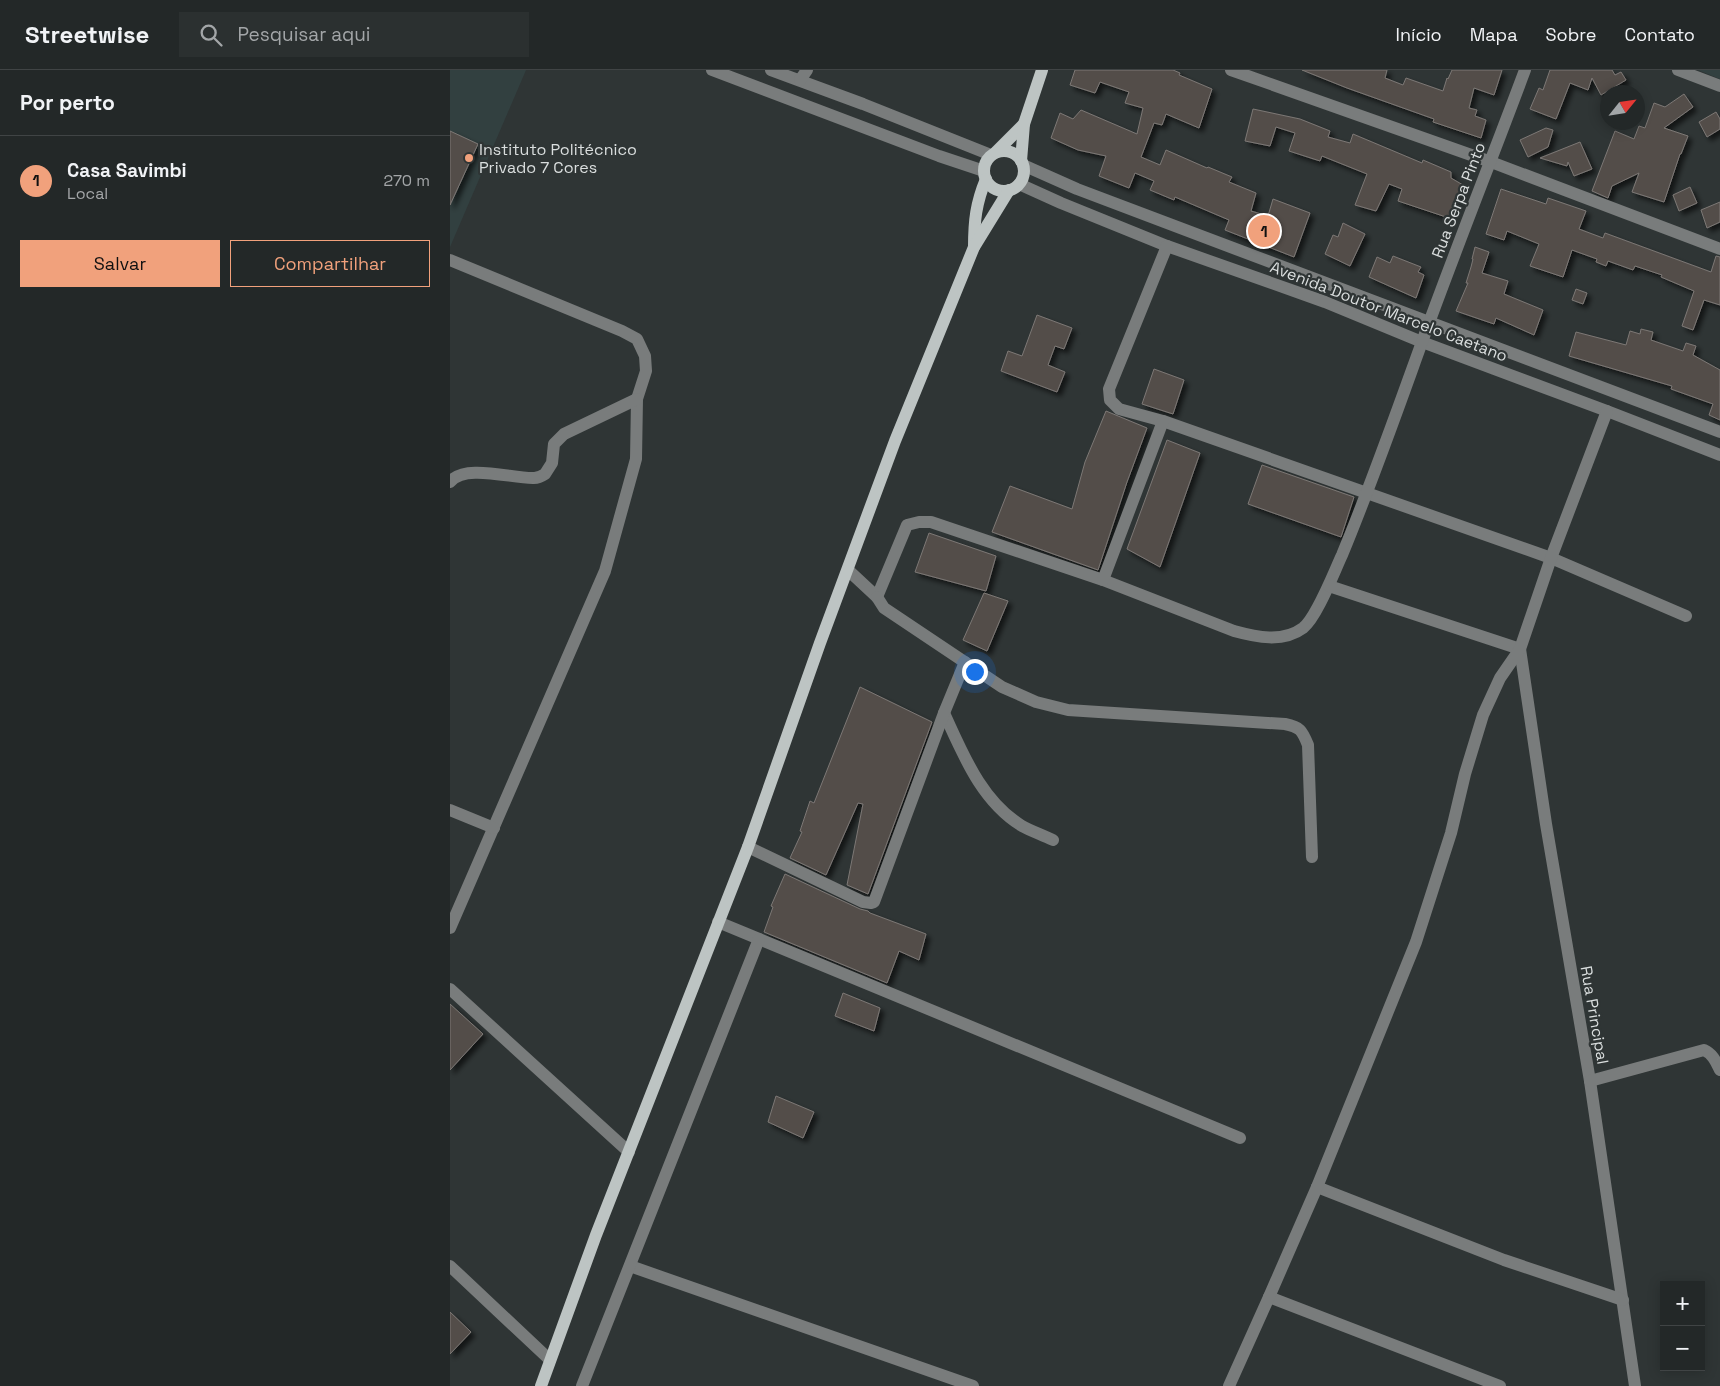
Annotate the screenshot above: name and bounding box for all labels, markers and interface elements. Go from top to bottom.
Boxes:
search box [179,12,529,57]
text: Streetwise [25,19,149,50]
icon: search [197,21,225,49]
text: Pesquisar aqui [237,22,370,47]
text: Início [1396,23,1442,46]
text: Mapa [1470,23,1518,46]
text: Sobre [1546,23,1596,46]
text: Contato [1624,23,1695,46]
north arrow [1600,85,1645,130]
text: Por perto [20,89,115,116]
place label: Instituto Politécnico Privado 7 Cores [479,139,637,178]
street label: Rua Serpa Pinto [1427,139,1490,261]
marker: Instituto Politécnico Privado 7 Cores [463,152,475,164]
text: Casa Savimbi [67,158,187,183]
text: 1 [32,170,40,191]
text: 270 m [383,170,430,191]
text: Local [67,183,108,204]
pin: 1 [1248,212,1280,250]
button: Salvar [20,240,220,287]
button: Compartilhar [230,240,430,287]
street label: Avenida Doutor Marcelo Caetano [1267,256,1511,367]
your location [962,659,988,685]
street label: Rua Principal [1576,964,1613,1066]
map controls [1660,1281,1705,1371]
button: + [1660,1281,1705,1326]
button: − [1660,1326,1705,1371]

